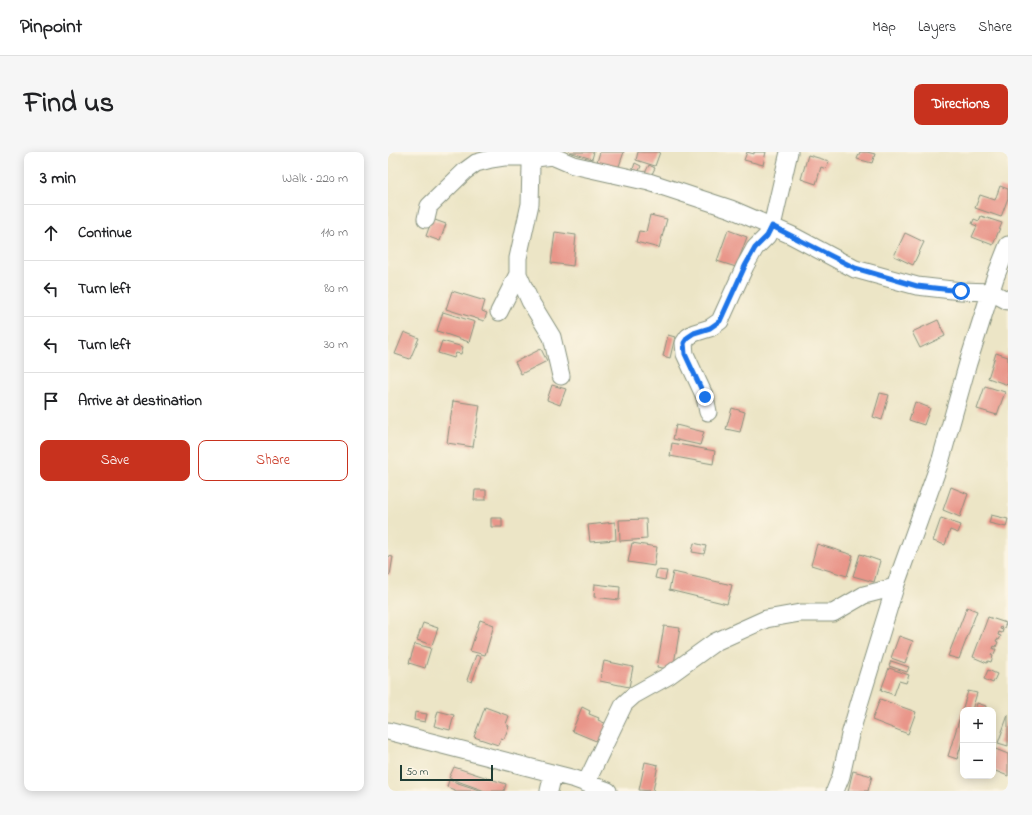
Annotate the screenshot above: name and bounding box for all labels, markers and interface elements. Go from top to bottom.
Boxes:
text: Pinpoint [20,14,82,41]
text: Map [872,17,896,38]
text: Layers [918,17,956,38]
text: Share [978,17,1012,38]
text: Find us [24,84,114,125]
button: Directions [914,84,1008,125]
text: 3 min [40,166,76,191]
text: Walk · 220 m [282,169,348,188]
icon: ahead [40,222,62,244]
text: Continue [78,222,132,244]
text: 110 m [321,223,348,242]
icon: left [40,278,62,300]
text: Turn left [78,278,131,300]
text: 80 m [324,279,348,298]
route start [952,282,970,300]
icon: left [40,334,62,356]
text: Turn left [78,334,131,356]
text: 30 m [324,335,348,354]
route end [696,388,714,406]
icon: arrive [40,390,62,412]
text: Arrive at destination [78,390,202,412]
button: Save [40,440,190,481]
button: Share [198,440,348,481]
map controls [960,707,996,779]
button: + [960,707,996,743]
button: − [960,743,996,779]
scale bar [400,763,493,782]
text: 50 m [406,764,428,780]

